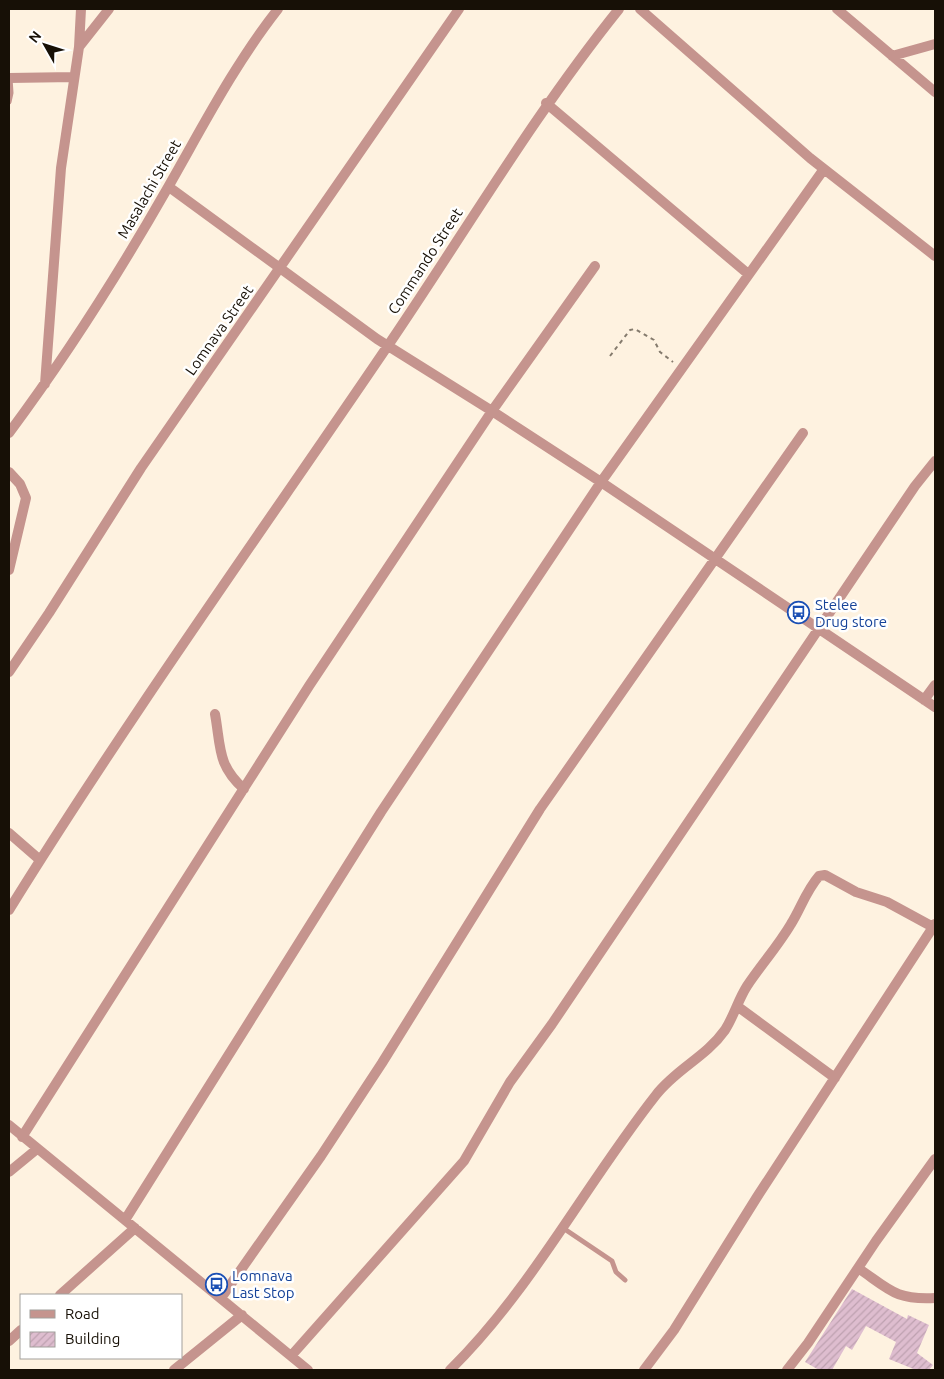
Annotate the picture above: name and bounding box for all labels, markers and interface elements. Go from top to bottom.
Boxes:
north arrow [20,20,70,70]
text: N [25,28,44,46]
street label: Masalachi Street [114,137,184,241]
street label: Commando Street [384,205,466,317]
street label: Lomnava Street [182,282,256,378]
place label: Stelee Drug store [815,596,887,630]
bus stop icon: Stelee Drug store [787,601,811,625]
place label: Lomnava Last Stop [232,1267,294,1301]
bus stop icon: Lomnava Last Stop [204,1272,228,1296]
legend [20,1294,182,1359]
text: Road [65,1305,100,1322]
text: Building [65,1330,120,1347]

